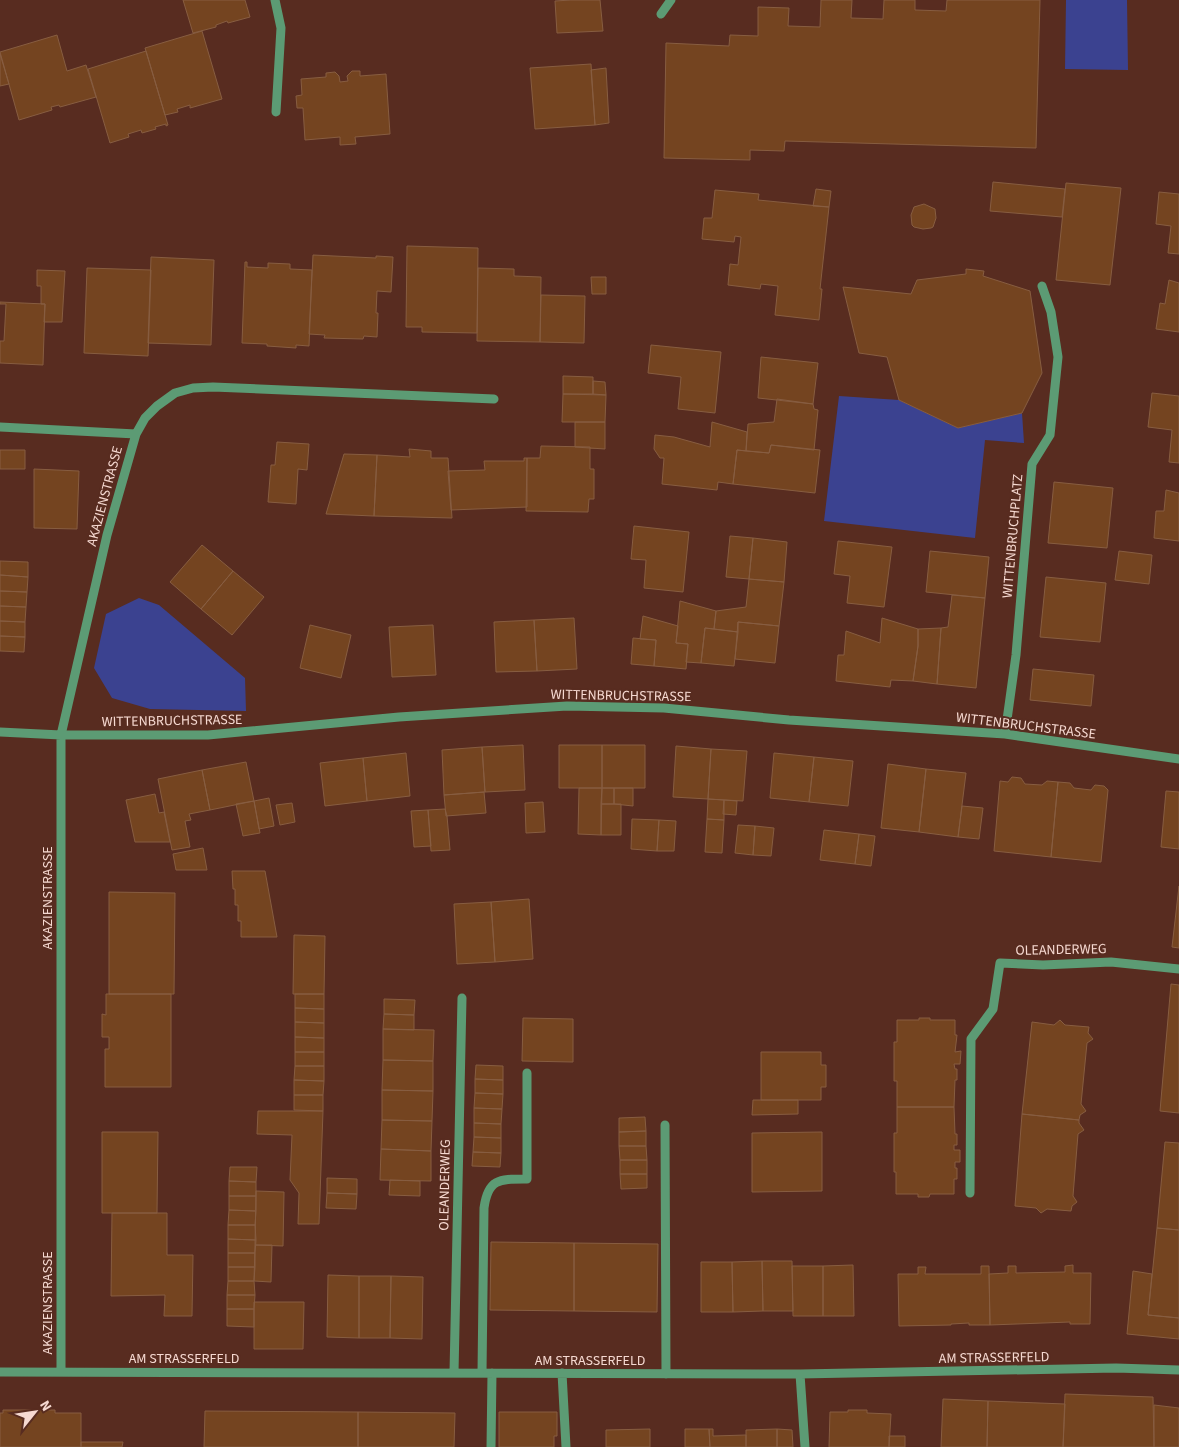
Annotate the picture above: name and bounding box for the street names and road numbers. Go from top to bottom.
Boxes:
street label: AKAZIENSTRASSE [82,444,128,549]
street label: WITTENBRUCHPLATZ [998,473,1028,599]
street label: WITTENBRUCHSTRASSE [550,685,692,707]
street label: WITTENBRUCHSTRASSE [955,707,1097,745]
street label: WITTENBRUCHSTRASSE [101,710,243,732]
street label: AKAZIENSTRASSE [38,846,58,950]
street label: OLEANDERWEG [1015,939,1107,961]
street label: OLEANDERWEG [434,1139,456,1231]
street label: AKAZIENSTRASSE [38,1251,58,1355]
street label: AM STRASSERFELD [939,1347,1049,1369]
street label: AM STRASSERFELD [129,1349,239,1369]
street label: AM STRASSERFELD [535,1351,645,1371]

